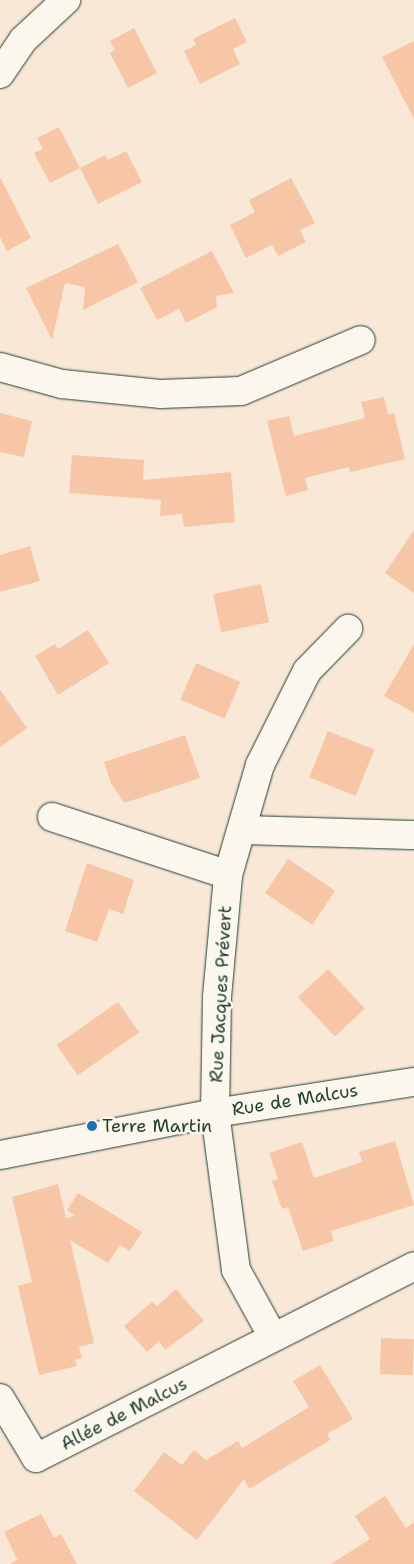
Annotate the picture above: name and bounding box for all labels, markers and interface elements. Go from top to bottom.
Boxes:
street label: Rue Jacques Prévert [206,905,236,1083]
street label: Rue de Malcus [230,1079,360,1121]
place label: Terre Martin [102,1115,212,1137]
marker: Terre Martin [86,1120,98,1132]
street label: Allée de Malcus [57,1373,191,1455]

